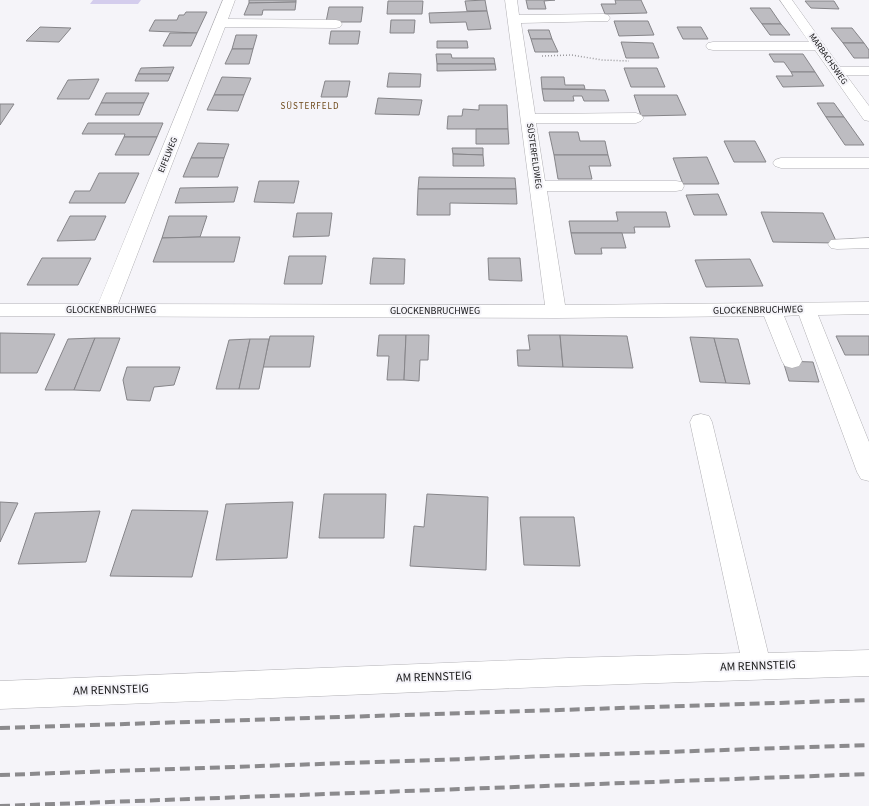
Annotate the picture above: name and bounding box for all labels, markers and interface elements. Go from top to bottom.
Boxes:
street label: MARBACHSWEG [806,31,850,87]
district label: SÜSTERFELD [281,100,339,113]
street label: SÜSTERFELDWEG [523,122,545,190]
street label: EIFELWEG [155,135,181,175]
street label: GLOCKENBRUCHWEG [713,302,803,318]
street label: GLOCKENBRUCHWEG [66,303,156,317]
street label: GLOCKENBRUCHWEG [390,304,480,318]
street label: AM RENNSTEIG [720,656,796,676]
street label: AM RENNSTEIG [396,667,472,687]
street label: AM RENNSTEIG [73,680,149,700]

